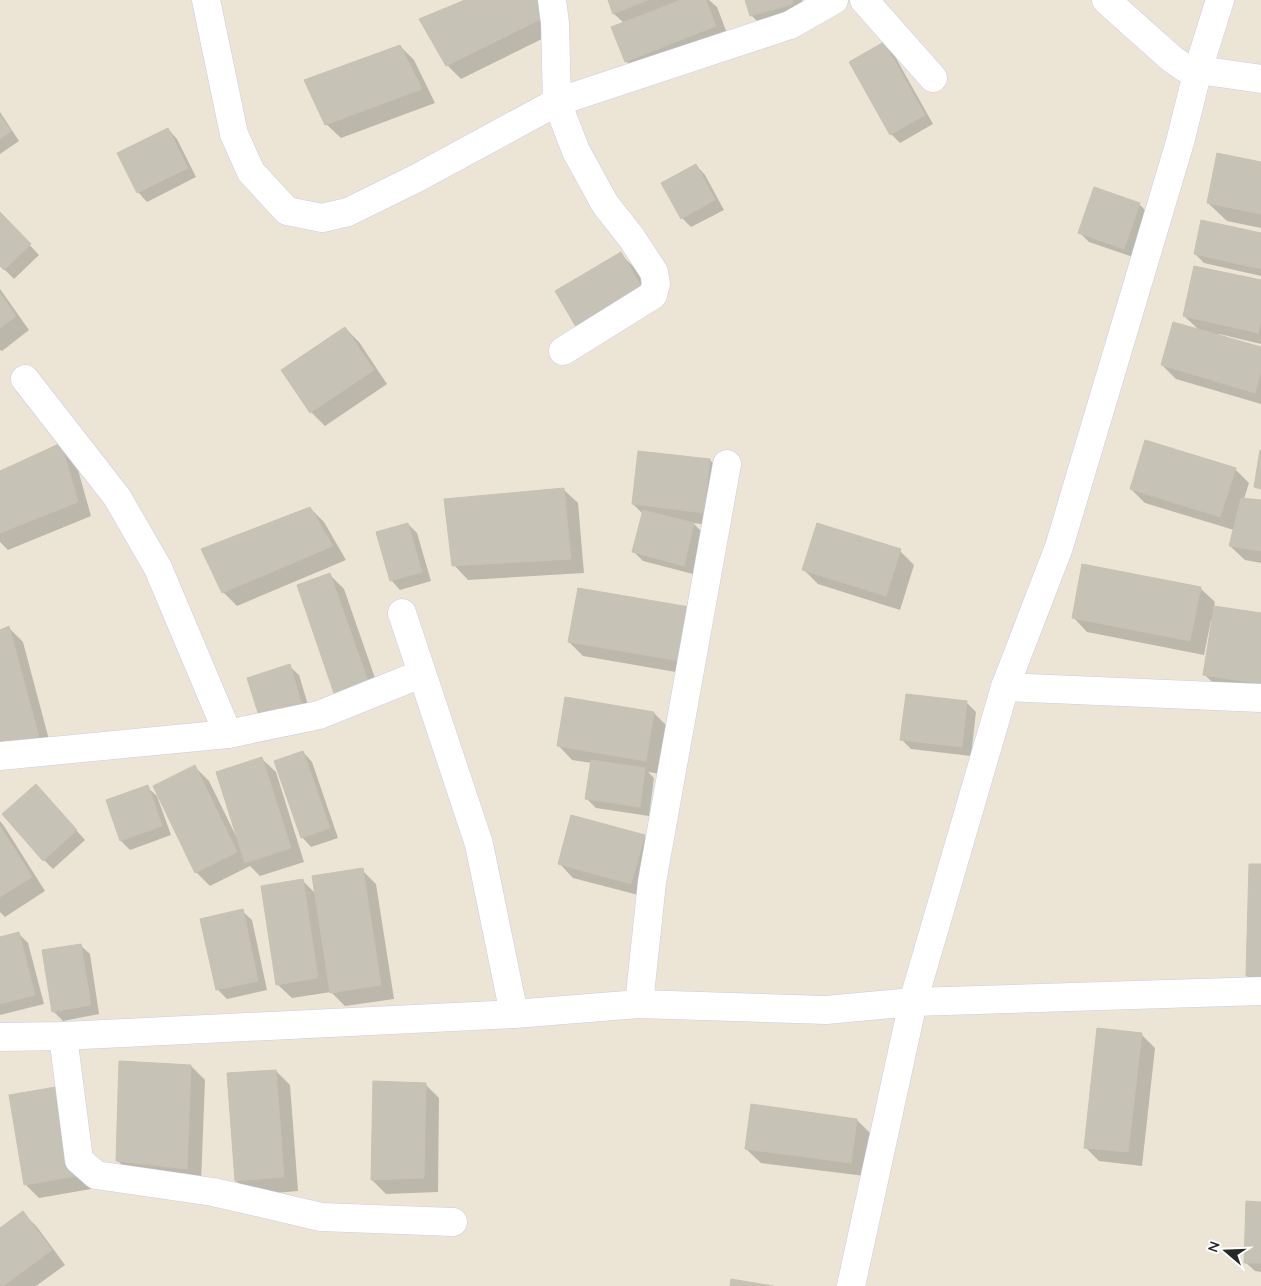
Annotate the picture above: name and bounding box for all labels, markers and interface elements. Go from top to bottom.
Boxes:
north arrow [1201,1226,1251,1276]
text: N [1204,1239,1224,1255]

